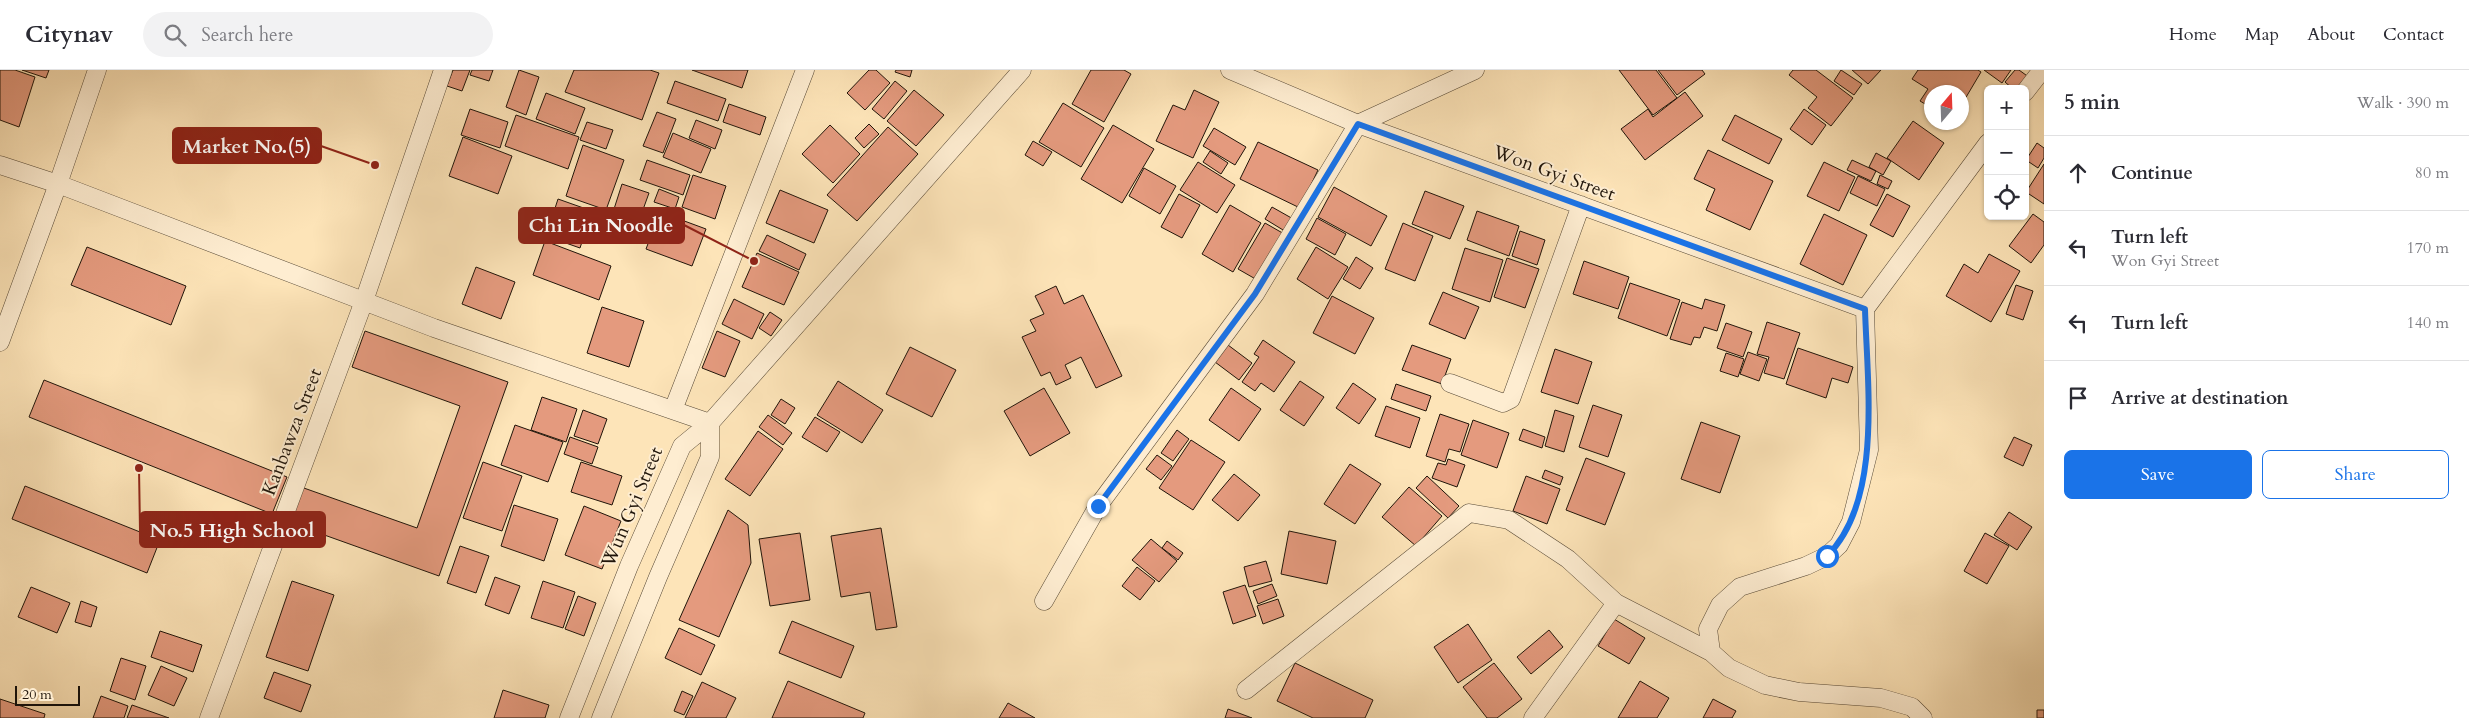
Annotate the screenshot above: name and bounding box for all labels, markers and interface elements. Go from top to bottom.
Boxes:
search box [143,12,493,57]
text: Citynav [25,18,113,51]
icon: search [161,21,189,49]
text: Search here [201,22,293,48]
text: Home [2169,22,2217,47]
text: Map [2245,22,2279,47]
text: About [2307,22,2355,47]
text: Contact [2383,22,2444,47]
north arrow [1924,85,1969,130]
map controls [1984,85,2029,220]
button: + [1984,85,2029,130]
text: 5 min [2064,88,2120,117]
text: Walk · 390 m [2357,92,2449,114]
callout: Market No.(5) [173,128,321,163]
button: − [1984,130,2029,175]
text: Market No.(5) [183,133,311,160]
street label: Won Gyi Street [1488,138,1619,207]
icon: ahead [2064,159,2092,187]
text: Continue [2111,160,2193,186]
text: 80 m [2415,162,2449,184]
button: locate [1984,175,2029,220]
callout: Chi Lin Noodle [519,208,684,243]
text: Chi Lin Noodle [529,212,673,239]
text: Turn left [2111,224,2188,250]
icon: left [2064,234,2092,262]
text: 170 m [2407,237,2449,259]
text: Won Gyi Street [2111,250,2219,272]
icon: left [2064,309,2092,337]
text: Turn left [2111,310,2188,336]
text: 140 m [2407,312,2449,334]
street label: Kanbawza Street [256,365,328,499]
icon: arrive [2064,384,2092,412]
text: Arrive at destination [2111,385,2288,411]
street label: Wun Gyi Street [595,443,669,572]
button: Save [2064,450,2252,499]
button: Share [2262,450,2449,499]
route end [1087,495,1110,518]
callout: No.5 High School [140,512,325,547]
text: No.5 High School [150,517,315,544]
route start [1816,545,1839,568]
scale bar [15,683,80,706]
text: 20 m [22,685,52,704]

